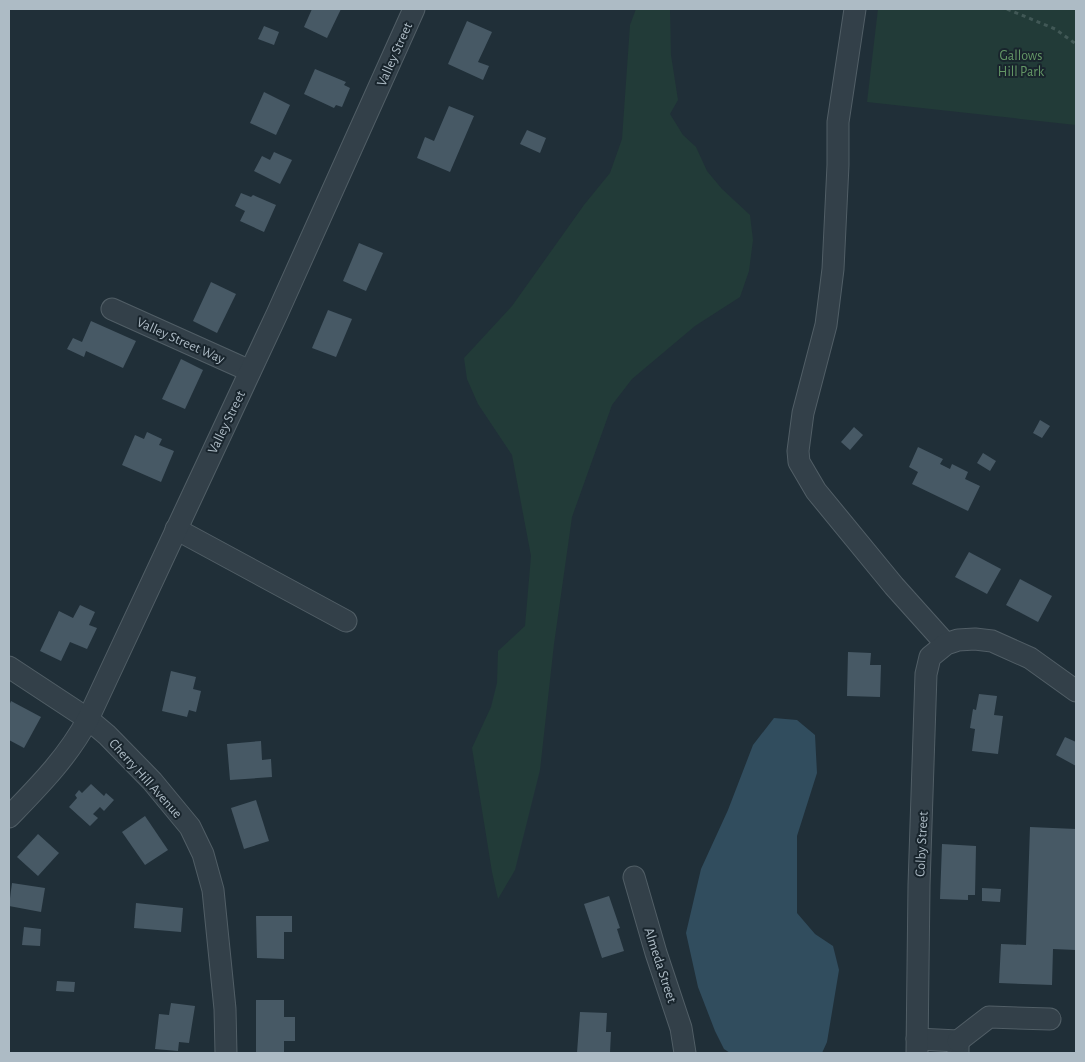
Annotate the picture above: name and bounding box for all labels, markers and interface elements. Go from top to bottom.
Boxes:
street label: Valley Street [375,20,415,88]
park label: Gallows Hill Park [998,49,1045,79]
street label: Valley Street Way [135,315,227,367]
street label: Valley Street [206,388,248,456]
street label: Cherry Hill Avenue [106,736,184,821]
street label: Colby Street [913,810,931,877]
street label: Almeda Street [641,926,679,1005]

